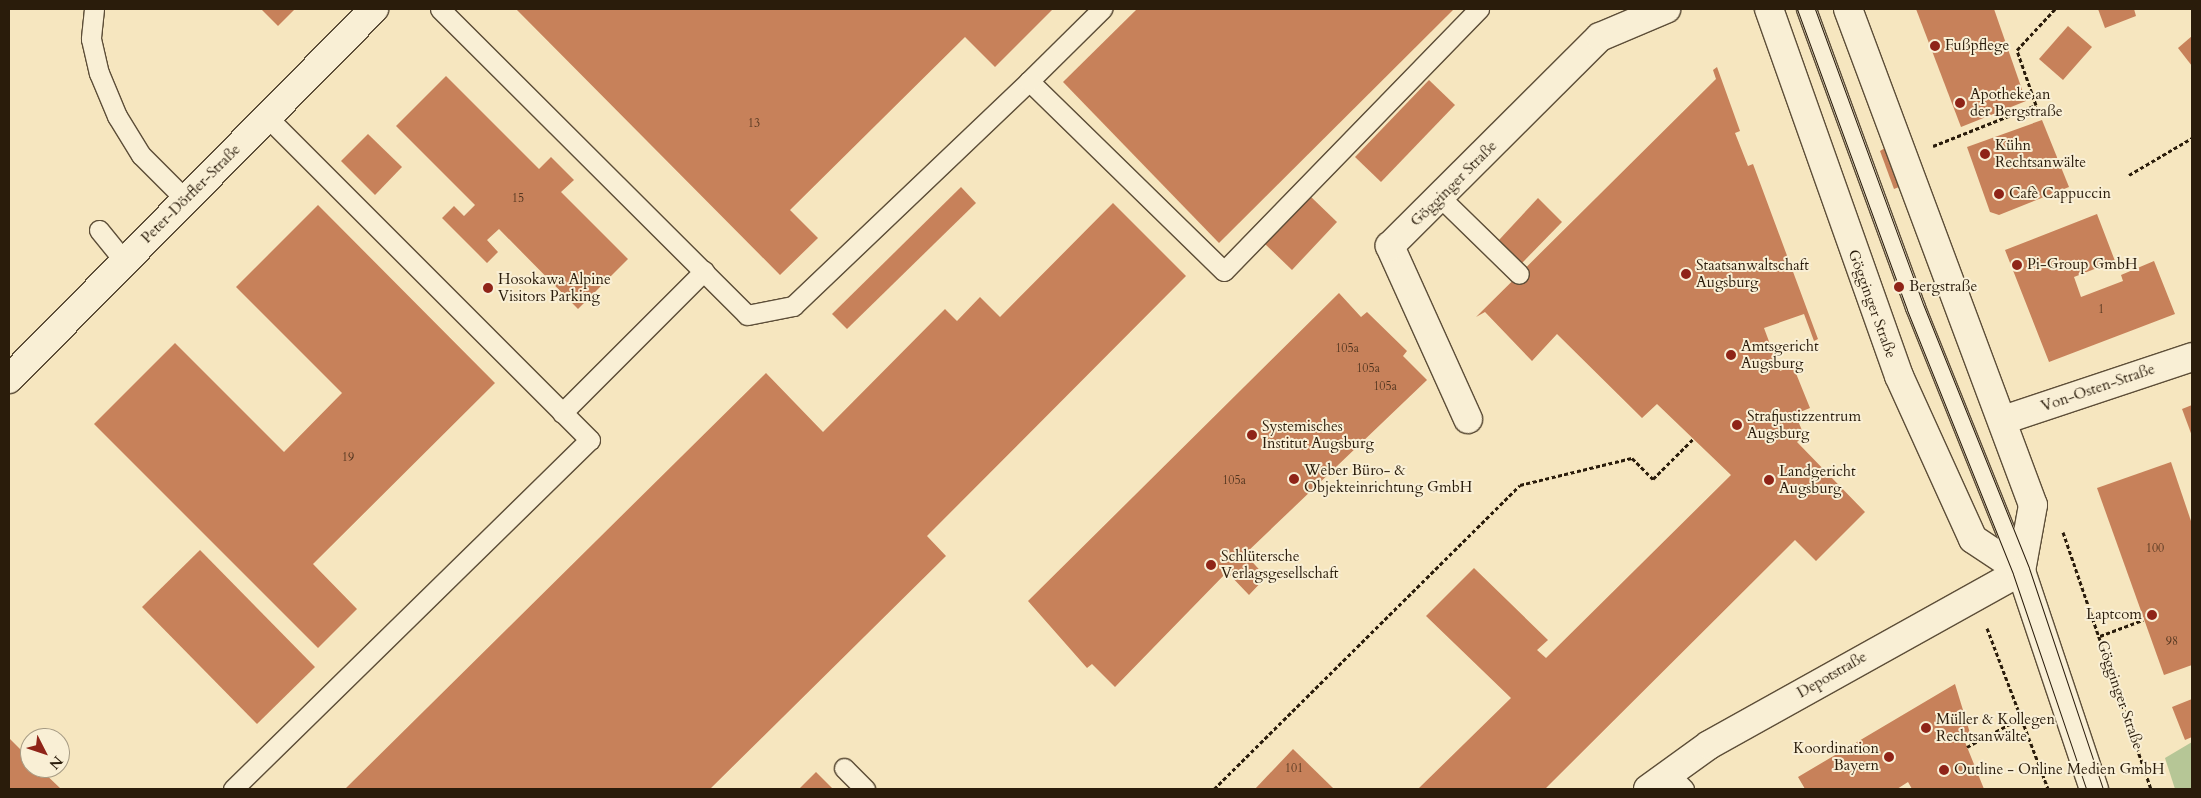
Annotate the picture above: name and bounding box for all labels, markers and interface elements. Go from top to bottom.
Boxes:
place label: Fußpflege [1945,37,2009,55]
marker: Fußpflege [1929,40,1941,52]
place label: Apotheke an der Bergstraße [1970,85,2063,120]
marker: Apotheke an der Bergstraße [1954,97,1966,109]
house number: 13 [748,117,760,131]
place label: Kühn Rechtsanwälte [1995,136,2086,171]
street label: Gögginger Straße [1407,137,1501,231]
street label: Peter-Dörfler-Straße [138,141,244,247]
marker: Kühn Rechtsanwälte [1979,148,1991,160]
place label: Cafè Cappuccin [2009,185,2111,203]
marker: Cafè Cappuccin [1993,188,2005,200]
house number: 15 [512,192,524,206]
street label: Gögginger Straße [1844,247,1900,361]
place label: Staatsanwaltschaft Augsburg [1696,256,1809,291]
place label: Pi-Group GmbH [2027,256,2138,274]
marker: Pi-Group GmbH [2011,259,2023,271]
marker: Staatsanwaltschaft Augsburg [1680,268,1692,280]
place label: Hosokawa Alpine Visitors Parking [498,270,611,305]
place label: Bergstraße [1909,278,1977,296]
marker: Bergstraße [1893,281,1905,293]
marker: Hosokawa Alpine Visitors Parking [482,282,494,294]
house number: 1 [2098,303,2104,317]
place label: Amtsgericht Augsburg [1741,337,1819,372]
house number: 105a [1335,342,1359,356]
marker: Amtsgericht Augsburg [1725,349,1737,361]
street label: Von-Osten-Straße [2039,360,2157,416]
house number: 105a [1356,362,1380,376]
house number: 105a [1373,380,1397,394]
place label: Strafjustizzentrum Augsburg [1747,407,1861,442]
place label: Systemisches Institut Augsburg [1262,417,1374,452]
marker: Strafjustizzentrum Augsburg [1731,419,1743,431]
marker: Systemisches Institut Augsburg [1246,429,1258,441]
house number: 19 [342,451,354,465]
place label: Weber Büro- & Objekteinrichtung GmbH [1304,461,1472,496]
place label: Landgericht Augsburg [1779,462,1856,497]
marker: Weber Büro- & Objekteinrichtung GmbH [1288,473,1300,485]
house number: 105a [1222,474,1246,488]
marker: Landgericht Augsburg [1763,474,1775,486]
house number: 100 [2146,542,2164,556]
place label: Schlütersche Verlagsgesellschaft [1221,547,1339,582]
marker: Schlütersche Verlagsgesellschaft [1205,559,1217,571]
place label: Laptcom [2086,606,2142,624]
marker: Laptcom [2146,609,2158,621]
house number: 98 [2166,635,2178,649]
street label: Gögginger Straße [2093,638,2147,752]
street label: Depotstraße [1794,648,1870,702]
place label: Müller & Kollegen Rechtsanwälte [1936,710,2055,745]
marker: Müller & Kollegen Rechtsanwälte [1920,722,1932,734]
north arrow [20,728,70,778]
place label: Koordination Bayern [1793,739,1879,774]
marker: Koordination Bayern [1883,751,1895,763]
text: N [45,752,67,773]
place label: Outline - Online Medien GmbH [1954,761,2165,779]
house number: 101 [1285,762,1303,776]
marker: Outline - Online Medien GmbH [1938,764,1950,776]

